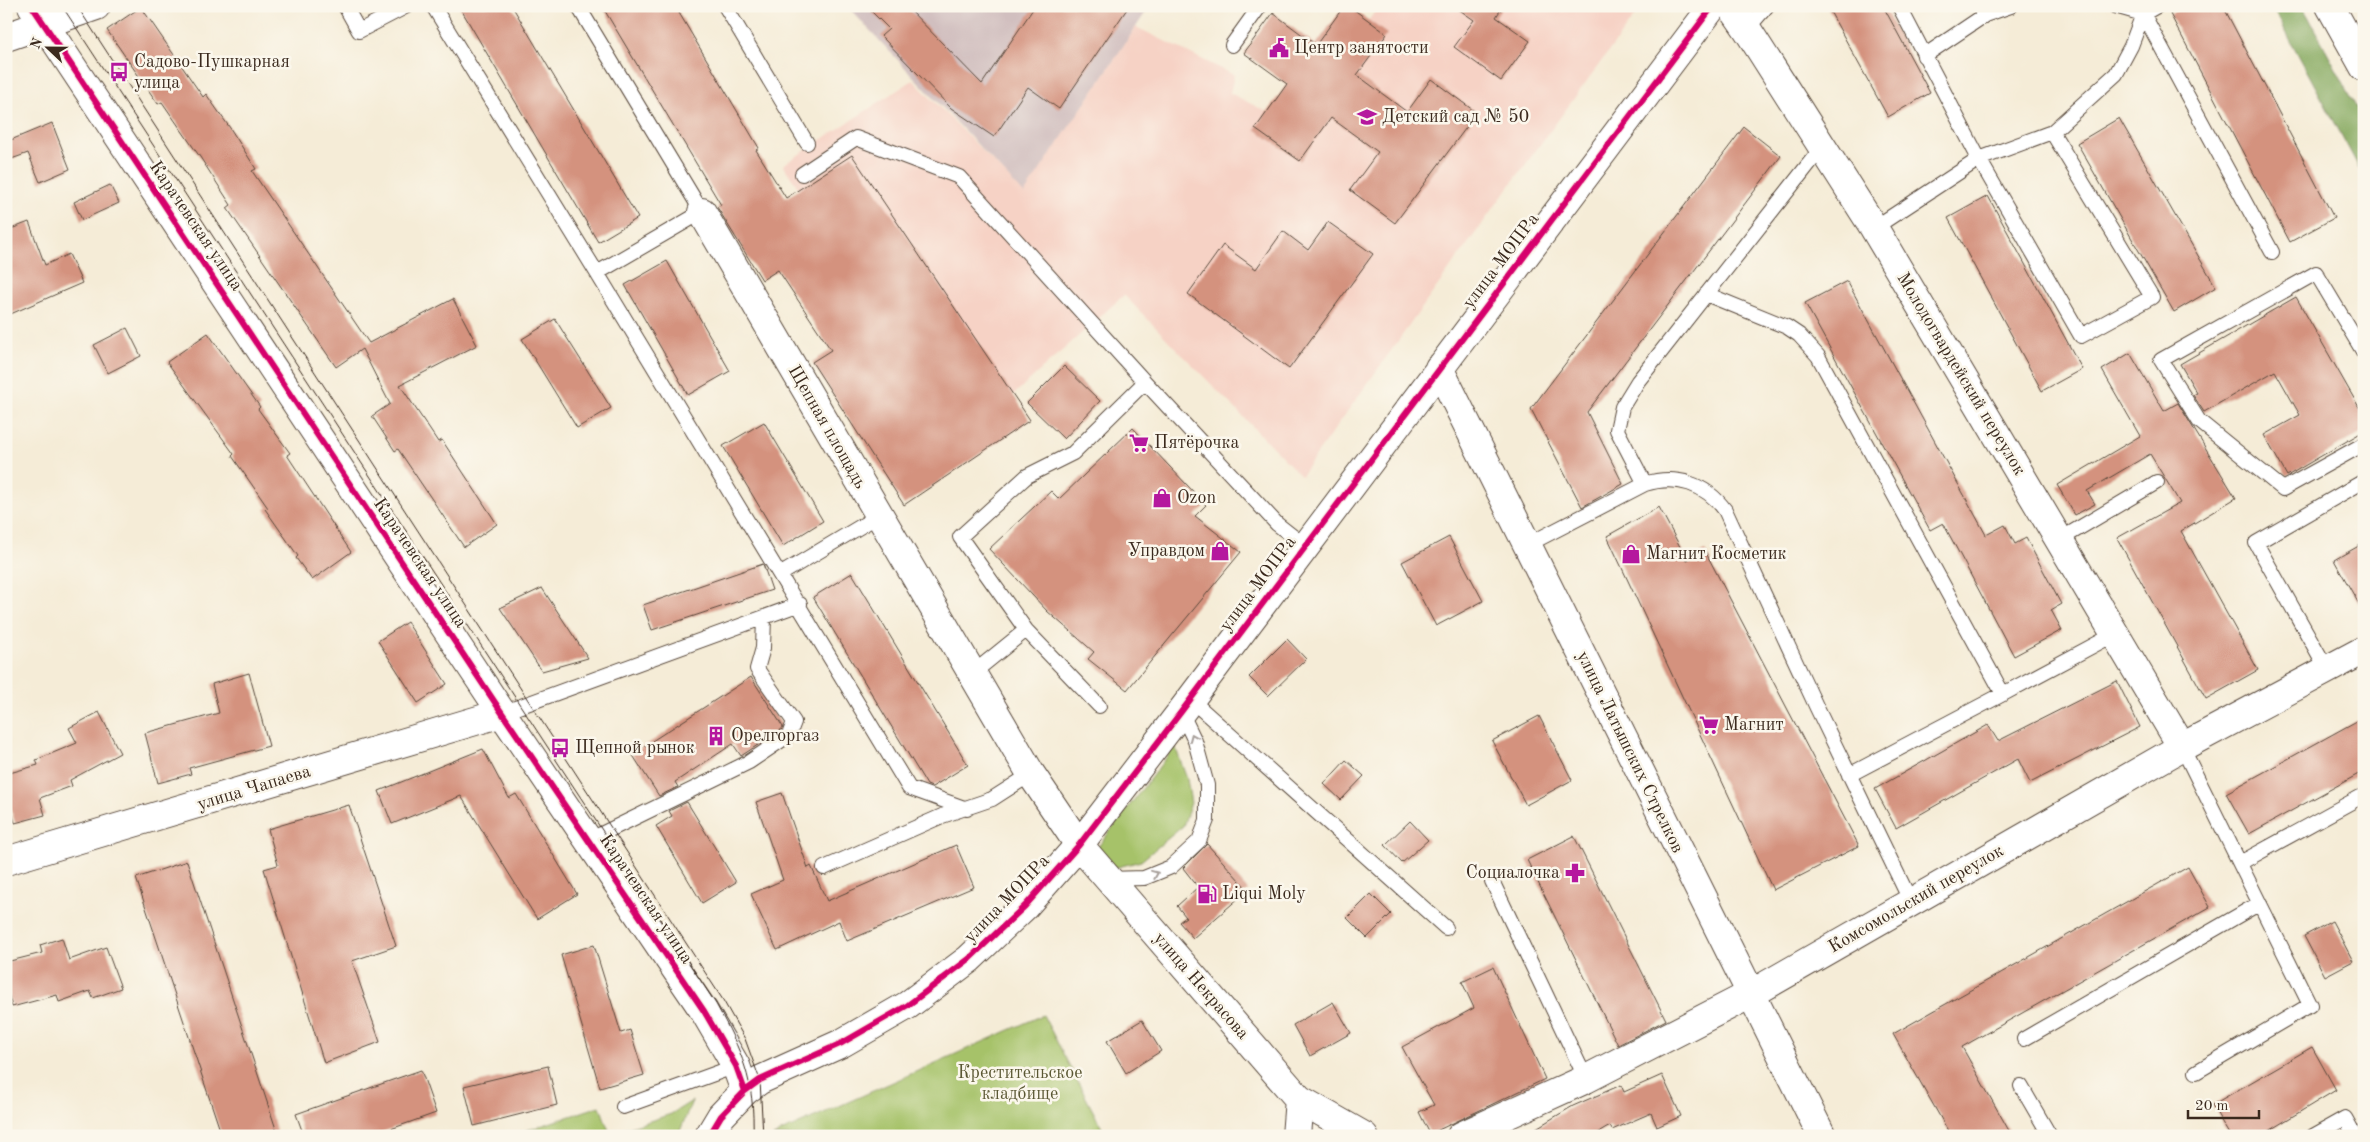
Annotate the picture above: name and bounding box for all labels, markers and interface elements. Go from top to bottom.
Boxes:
north arrow [22,22,72,72]
text: N [28,36,45,51]
public building icon: Центр занятости [1268,37,1290,59]
place label: Центр занятости [1294,39,1429,57]
place label: Садово-Пушкарная улица [134,53,290,92]
bus stop icon: Садово-Пушкарная улица [108,61,130,83]
school or university icon: Детский сад № 50 [1356,106,1378,128]
place label: Детский сад № 50 [1382,108,1529,126]
street label: Карачевская улица [146,158,246,294]
street label: улица МОПРа [1459,210,1543,312]
street label: Молодогвардейский переулок [1893,270,2029,478]
street label: Щепная площадь [784,362,870,492]
supermarket icon: Пятёрочка [1128,432,1150,454]
place label: Пятёрочка [1154,434,1240,452]
shop icon: Ozon [1151,487,1173,509]
place label: Ozon [1177,489,1216,507]
street label: Карачевская улица [370,495,470,631]
street label: улица МОПРа [1216,533,1300,635]
shop icon: Управдом [1209,540,1231,562]
place label: Управдом [1128,542,1205,560]
shop icon: Магнит Косметик [1620,543,1642,565]
place label: Магнит Косметик [1646,545,1787,563]
street label: улица Латышских Стрелков [1573,648,1687,856]
supermarket icon: Магнит [1698,714,1720,736]
place label: Магнит [1724,716,1784,734]
building icon: Орелгоргаз [705,725,727,747]
place label: Орелгоргаз [731,727,820,745]
one-way arrow [1188,733,1199,742]
bus stop icon: Щепной рынок [549,737,571,759]
place label: Щепной рынок [575,739,695,757]
street label: улица Чапаева [195,762,313,814]
street label: Карачевская улица [596,831,696,967]
street label: Комсомольский переулок [1826,842,2006,956]
street label: улица МОПРа [961,852,1053,946]
pharmacy icon: Социалочка [1564,862,1586,884]
place label: Социалочка [1466,864,1560,882]
one-way arrow [1150,869,1159,880]
fuel station icon: Liqui Moly [1196,883,1218,905]
place label: Liqui Moly [1222,885,1306,903]
street label: улица Некрасова [1150,929,1252,1043]
park label: Крестительское кладбище [957,1064,1083,1103]
scale bar [2188,1087,2259,1119]
text: 20 m [2195,1099,2229,1114]

